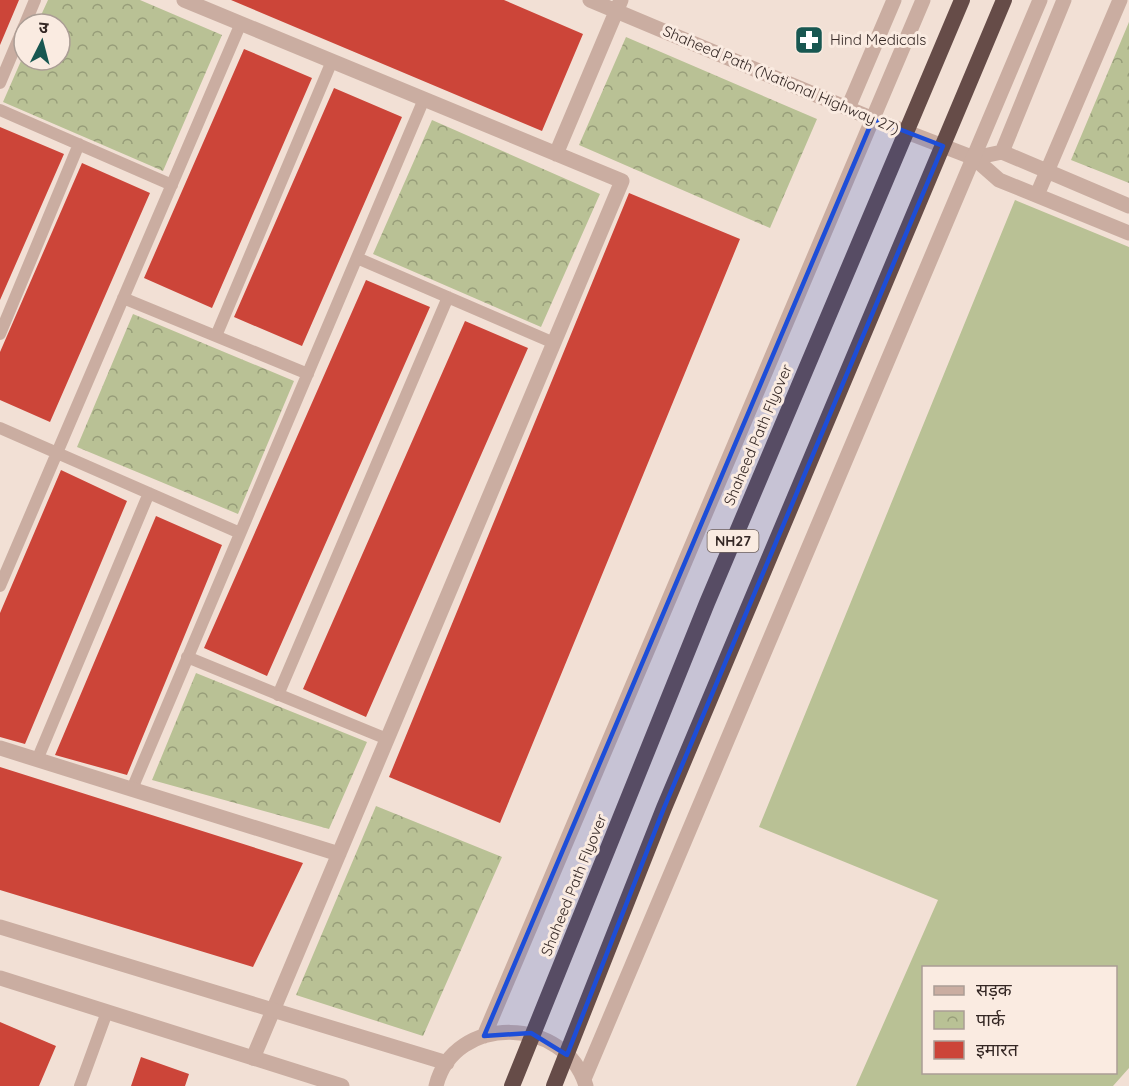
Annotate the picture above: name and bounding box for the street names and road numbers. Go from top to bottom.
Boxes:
street label: Shaheed Path (National Highway 27) [660,21,902,138]
street label: Shaheed Path Flyover [719,361,796,508]
road number: NH27 [708,530,758,552]
street label: Shaheed Path Flyover [536,811,611,959]

